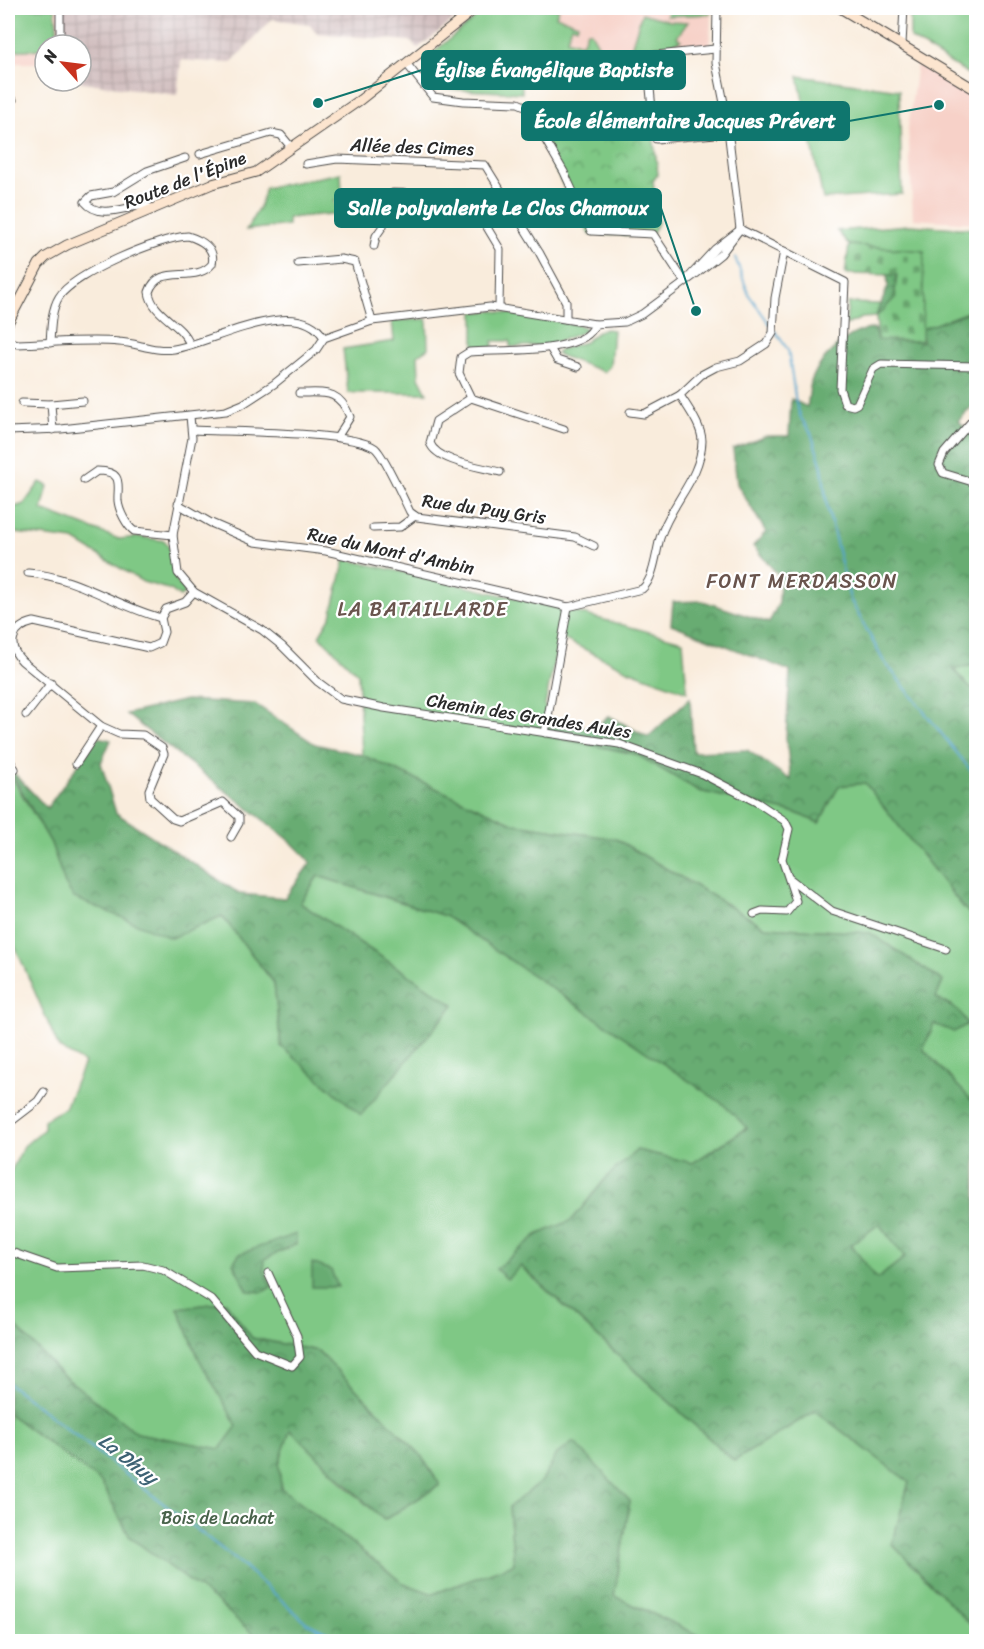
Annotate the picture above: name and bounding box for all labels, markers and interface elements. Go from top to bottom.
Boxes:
north arrow [33,33,93,93]
text: N [34,44,66,69]
callout: Église Évangélique Baptiste [422,51,685,89]
text: Église Évangélique Baptiste [435,53,674,88]
callout: École élémentaire Jacques Prévert [522,102,849,140]
text: École élémentaire Jacques Prévert [534,104,836,139]
street label: Allée des Cimes [349,129,475,165]
street label: Route de l'Épine [119,142,251,218]
callout: Salle polyvalente Le Clos Chamoux [335,189,661,227]
text: Salle polyvalente Le Clos Chamoux [346,191,649,226]
street label: Rue du Puy Gris [420,484,549,534]
street label: Rue du Mont d'Ambin [305,518,478,584]
district label: FONT MERDASSON [706,564,898,599]
district label: LA BATAILLARDE [338,592,509,627]
street label: Chemin des Grandes Aules [425,684,634,748]
water label: La Dhuy [90,1424,168,1495]
park label: Bois de Lachat [161,1502,275,1534]

